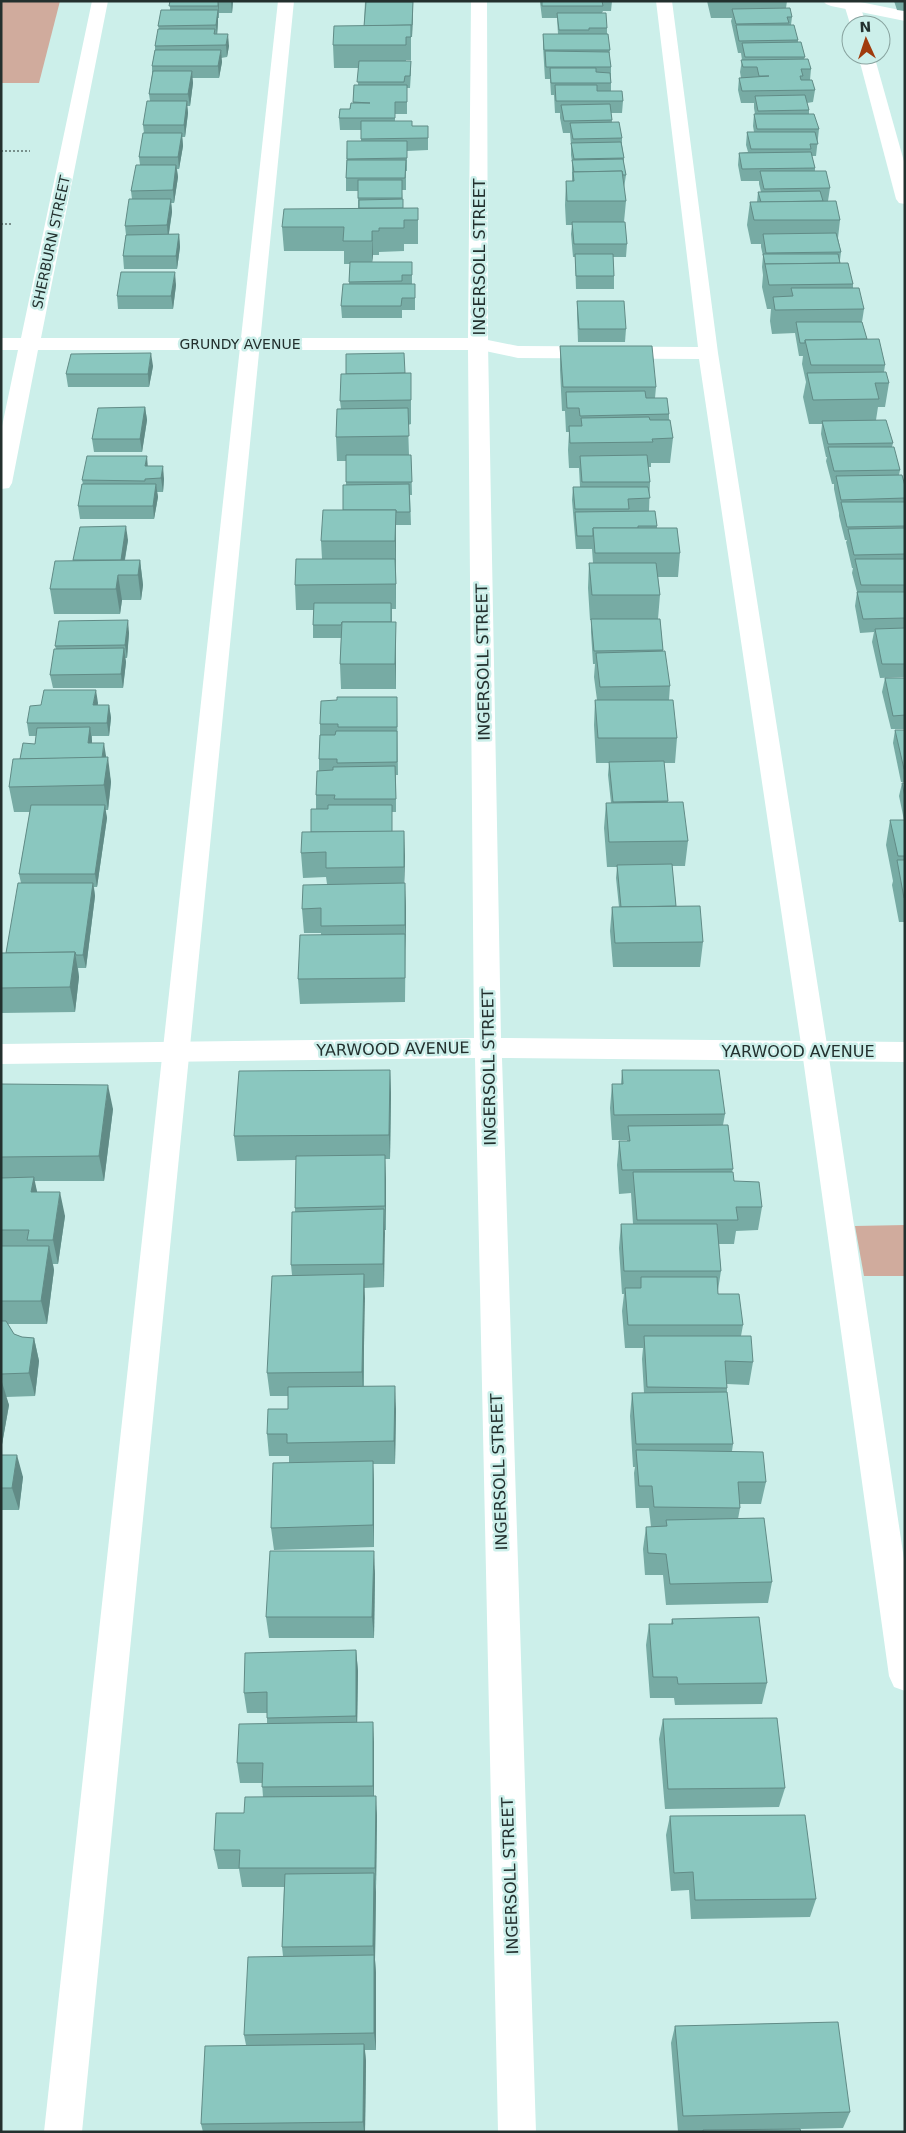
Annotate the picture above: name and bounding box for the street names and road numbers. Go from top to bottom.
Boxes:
street label: SHERBURN STREET [29,173,73,310]
street label: INGERSOLL STREET [470,178,489,336]
street label: GRUNDY AVENUE [180,336,300,352]
street label: INGERSOLL STREET [472,583,494,741]
street label: INGERSOLL STREET [478,988,500,1146]
street label: YARWOOD AVENUE [315,1038,470,1060]
street label: YARWOOD AVENUE [720,1042,875,1061]
street label: INGERSOLL STREET [487,1393,511,1551]
street label: INGERSOLL STREET [498,1797,522,1955]

